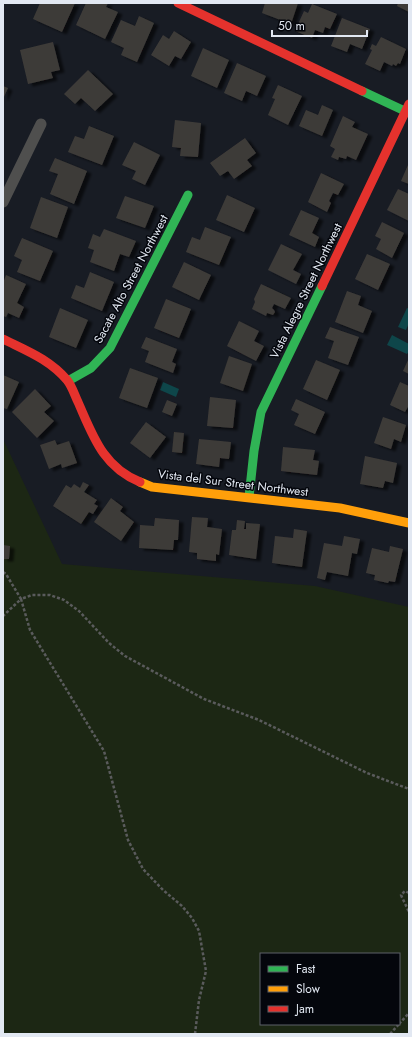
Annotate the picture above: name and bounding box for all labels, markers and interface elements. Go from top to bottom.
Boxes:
scale bar [272,12,367,38]
text: 50 m [278,17,305,35]
street label: Sacate Alto Street Northwest [89,211,173,347]
street label: Vista Alegre Street Northwest [265,220,347,362]
street label: Vista del Sur Street Northwest [157,465,309,501]
legend [260,953,400,1025]
text: Fast [296,960,315,978]
text: Slow [296,980,321,998]
text: Jam [294,1000,314,1018]

